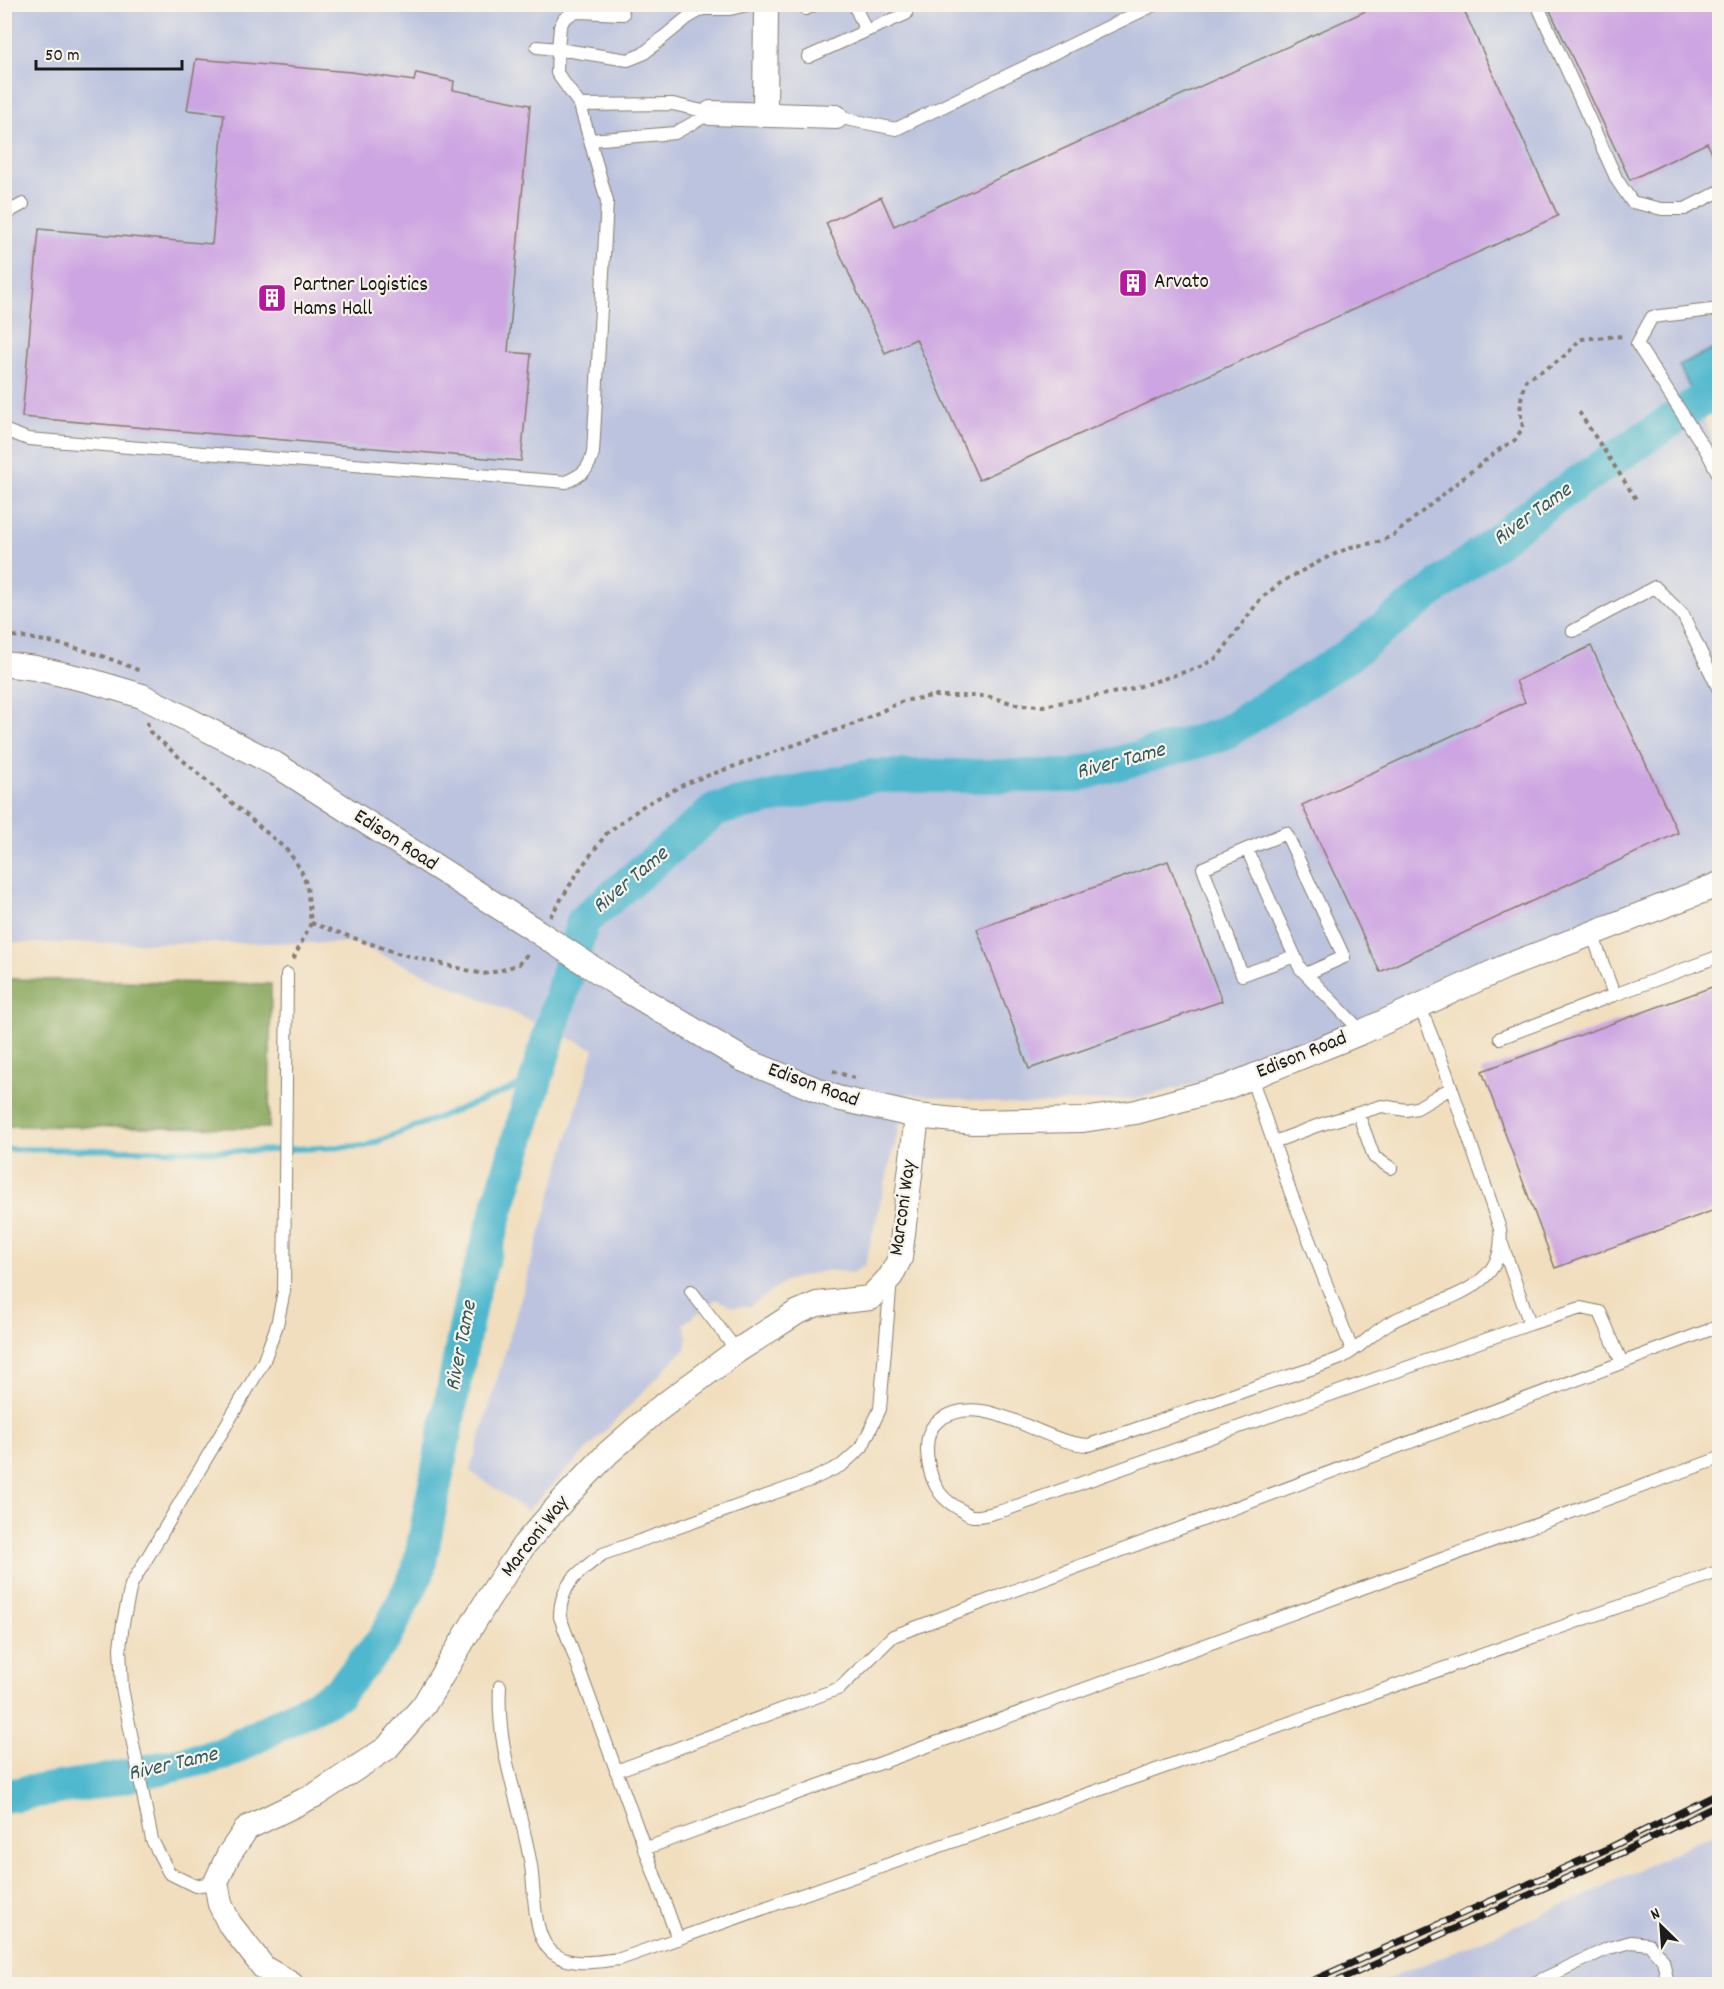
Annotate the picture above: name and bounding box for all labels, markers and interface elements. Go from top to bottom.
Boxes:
scale bar [36,33,182,71]
text: 50 m [45,44,80,69]
building icon: Arvato [1117,267,1149,299]
place label: Arvato [1154,268,1209,298]
place label: Partner Logistics Hams Hall [293,271,428,325]
building icon: Partner Logistics Hams Hall [256,282,288,314]
water label: River Tame [1487,475,1580,554]
water label: River Tame [1073,735,1170,789]
street label: Edison Road [347,802,443,880]
water label: River Tame [586,839,677,922]
street label: Edison Road [1252,1024,1352,1088]
street label: Edison Road [763,1056,863,1116]
street label: Marconi Way [882,1158,926,1258]
water label: River Tame [438,1297,486,1393]
street label: Marconi Way [494,1489,578,1584]
water label: River Tame [125,1739,222,1790]
north arrow [1631,1896,1691,1956]
text: N [1647,1903,1664,1927]

